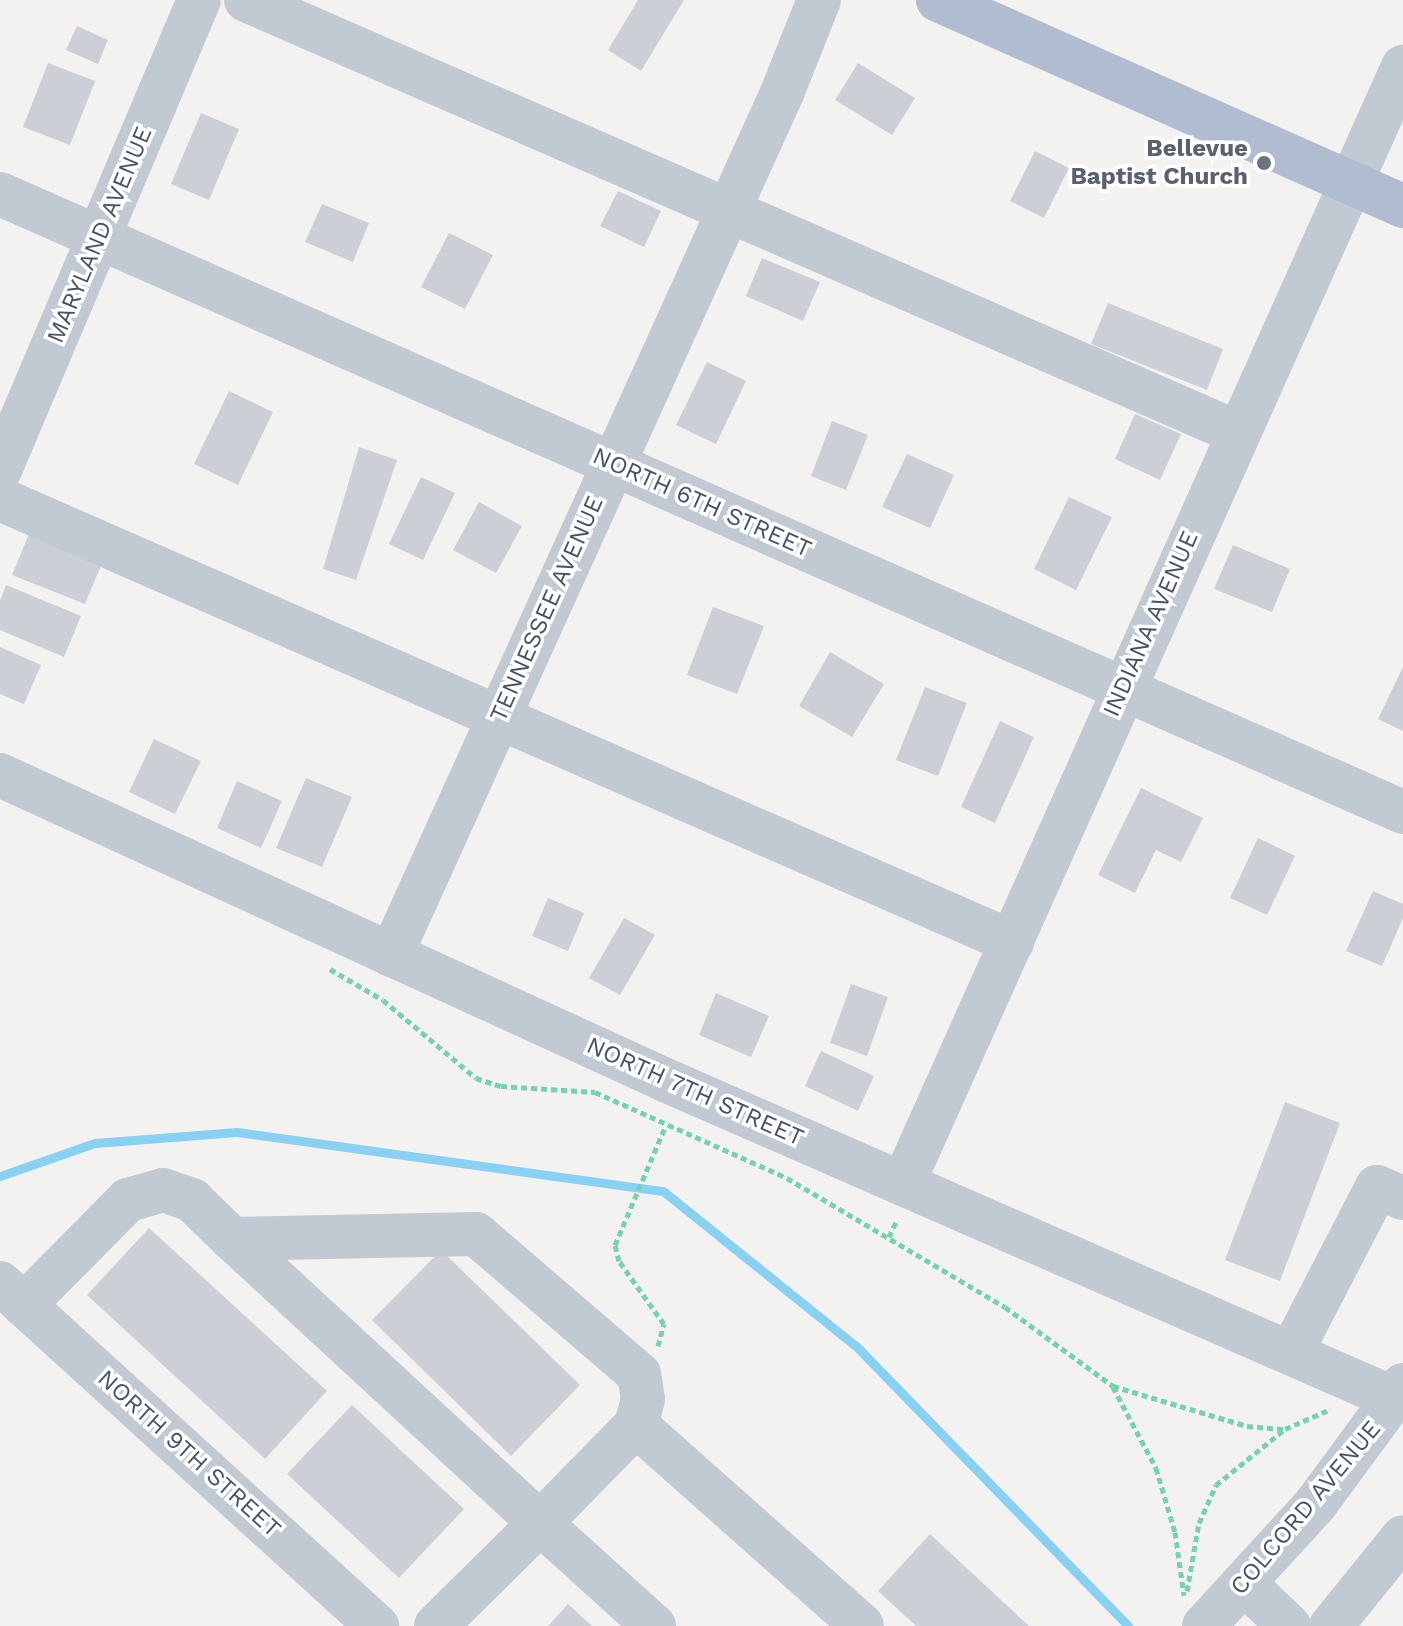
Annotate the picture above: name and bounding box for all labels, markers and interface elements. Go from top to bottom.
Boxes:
street label: MARYLAND AVENUE [41,122,159,348]
place label: Bellevue Baptist Church [1070,135,1248,191]
marker: Bellevue Baptist Church [1255,154,1273,172]
street label: NORTH 6TH STREET [588,442,816,564]
street label: TENNESSEE AVENUE [484,491,610,727]
street label: INDIANA AVENUE [1097,526,1205,722]
street label: NORTH 7TH STREET [582,1031,808,1153]
street label: NORTH 9TH STREET [92,1364,286,1544]
street label: COLCORD AVENUE [1224,1415,1388,1601]

